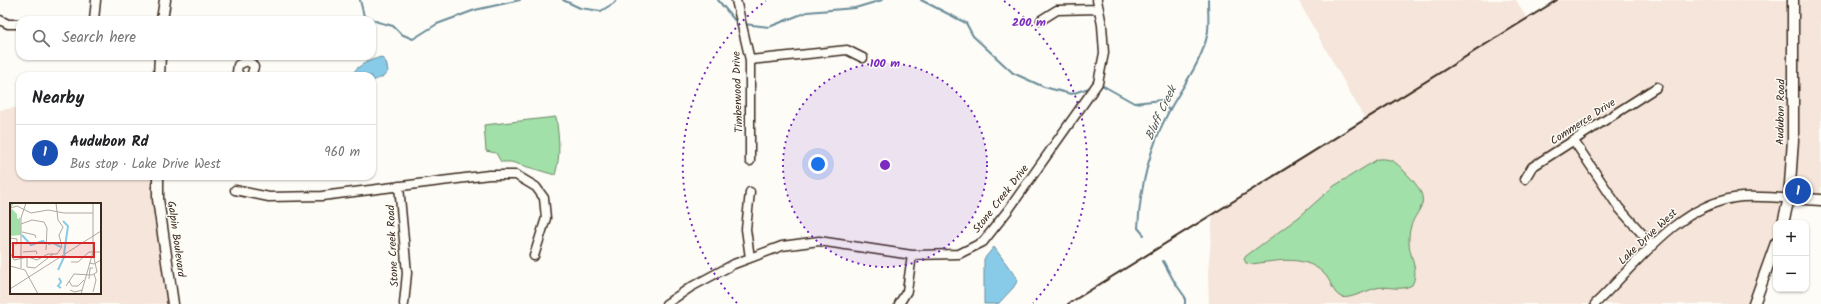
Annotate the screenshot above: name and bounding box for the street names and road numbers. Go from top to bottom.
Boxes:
street label: Timberwood Drive [728,51,748,133]
street label: Audubon Road [1771,78,1791,145]
street label: Commerce Drive [1547,94,1619,150]
street label: Stone Creek Drive [968,161,1034,237]
street label: Galpin Boulevard [162,200,190,279]
street label: Stone Creek Road [382,204,404,287]
street label: Lake Drive West [1614,204,1682,269]

